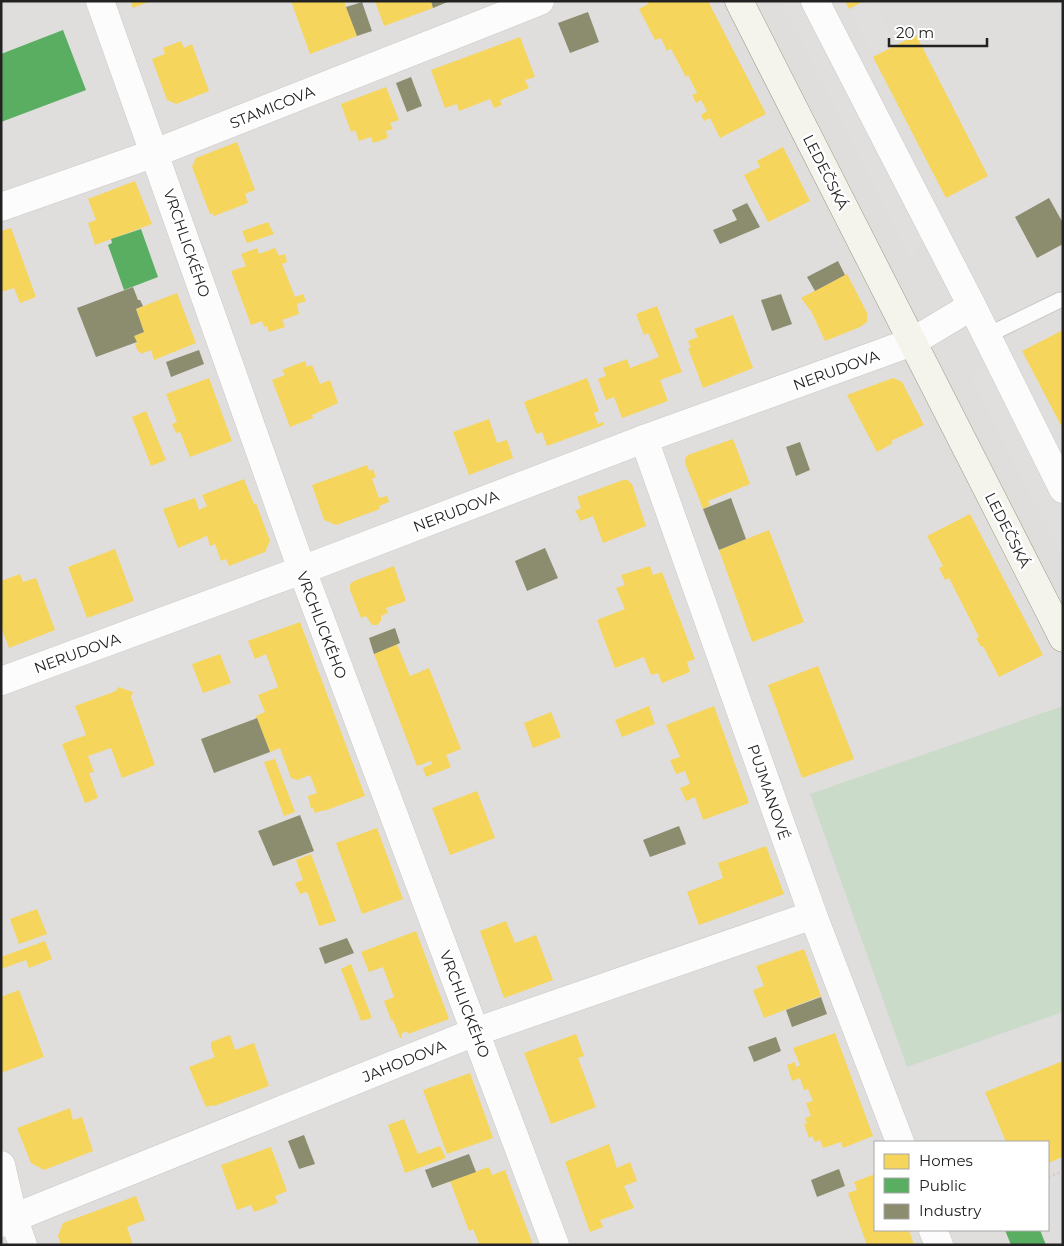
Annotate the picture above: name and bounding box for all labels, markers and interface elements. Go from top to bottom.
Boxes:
scale bar [889,15,986,47]
text: 20 m [896,23,934,42]
street label: STAMICOVA [227,81,317,133]
street label: LEDEČSKÁ [799,131,853,213]
street label: VRCHLICKÉHO [160,186,214,300]
street label: NERUDOVA [790,346,882,394]
street label: NERUDOVA [410,486,502,536]
street label: LEDEČSKÁ [981,489,1035,571]
street label: VRCHLICKÉHO [293,569,351,681]
street label: NERUDOVA [31,629,123,677]
street label: PUJMANOVÉ [744,742,794,842]
street label: VRCHLICKÉHO [436,948,494,1060]
street label: JAHODOVA [359,1036,449,1087]
legend [874,1141,1049,1231]
text: Homes [919,1151,973,1170]
text: Public [919,1176,967,1195]
text: Industry [919,1201,982,1220]

